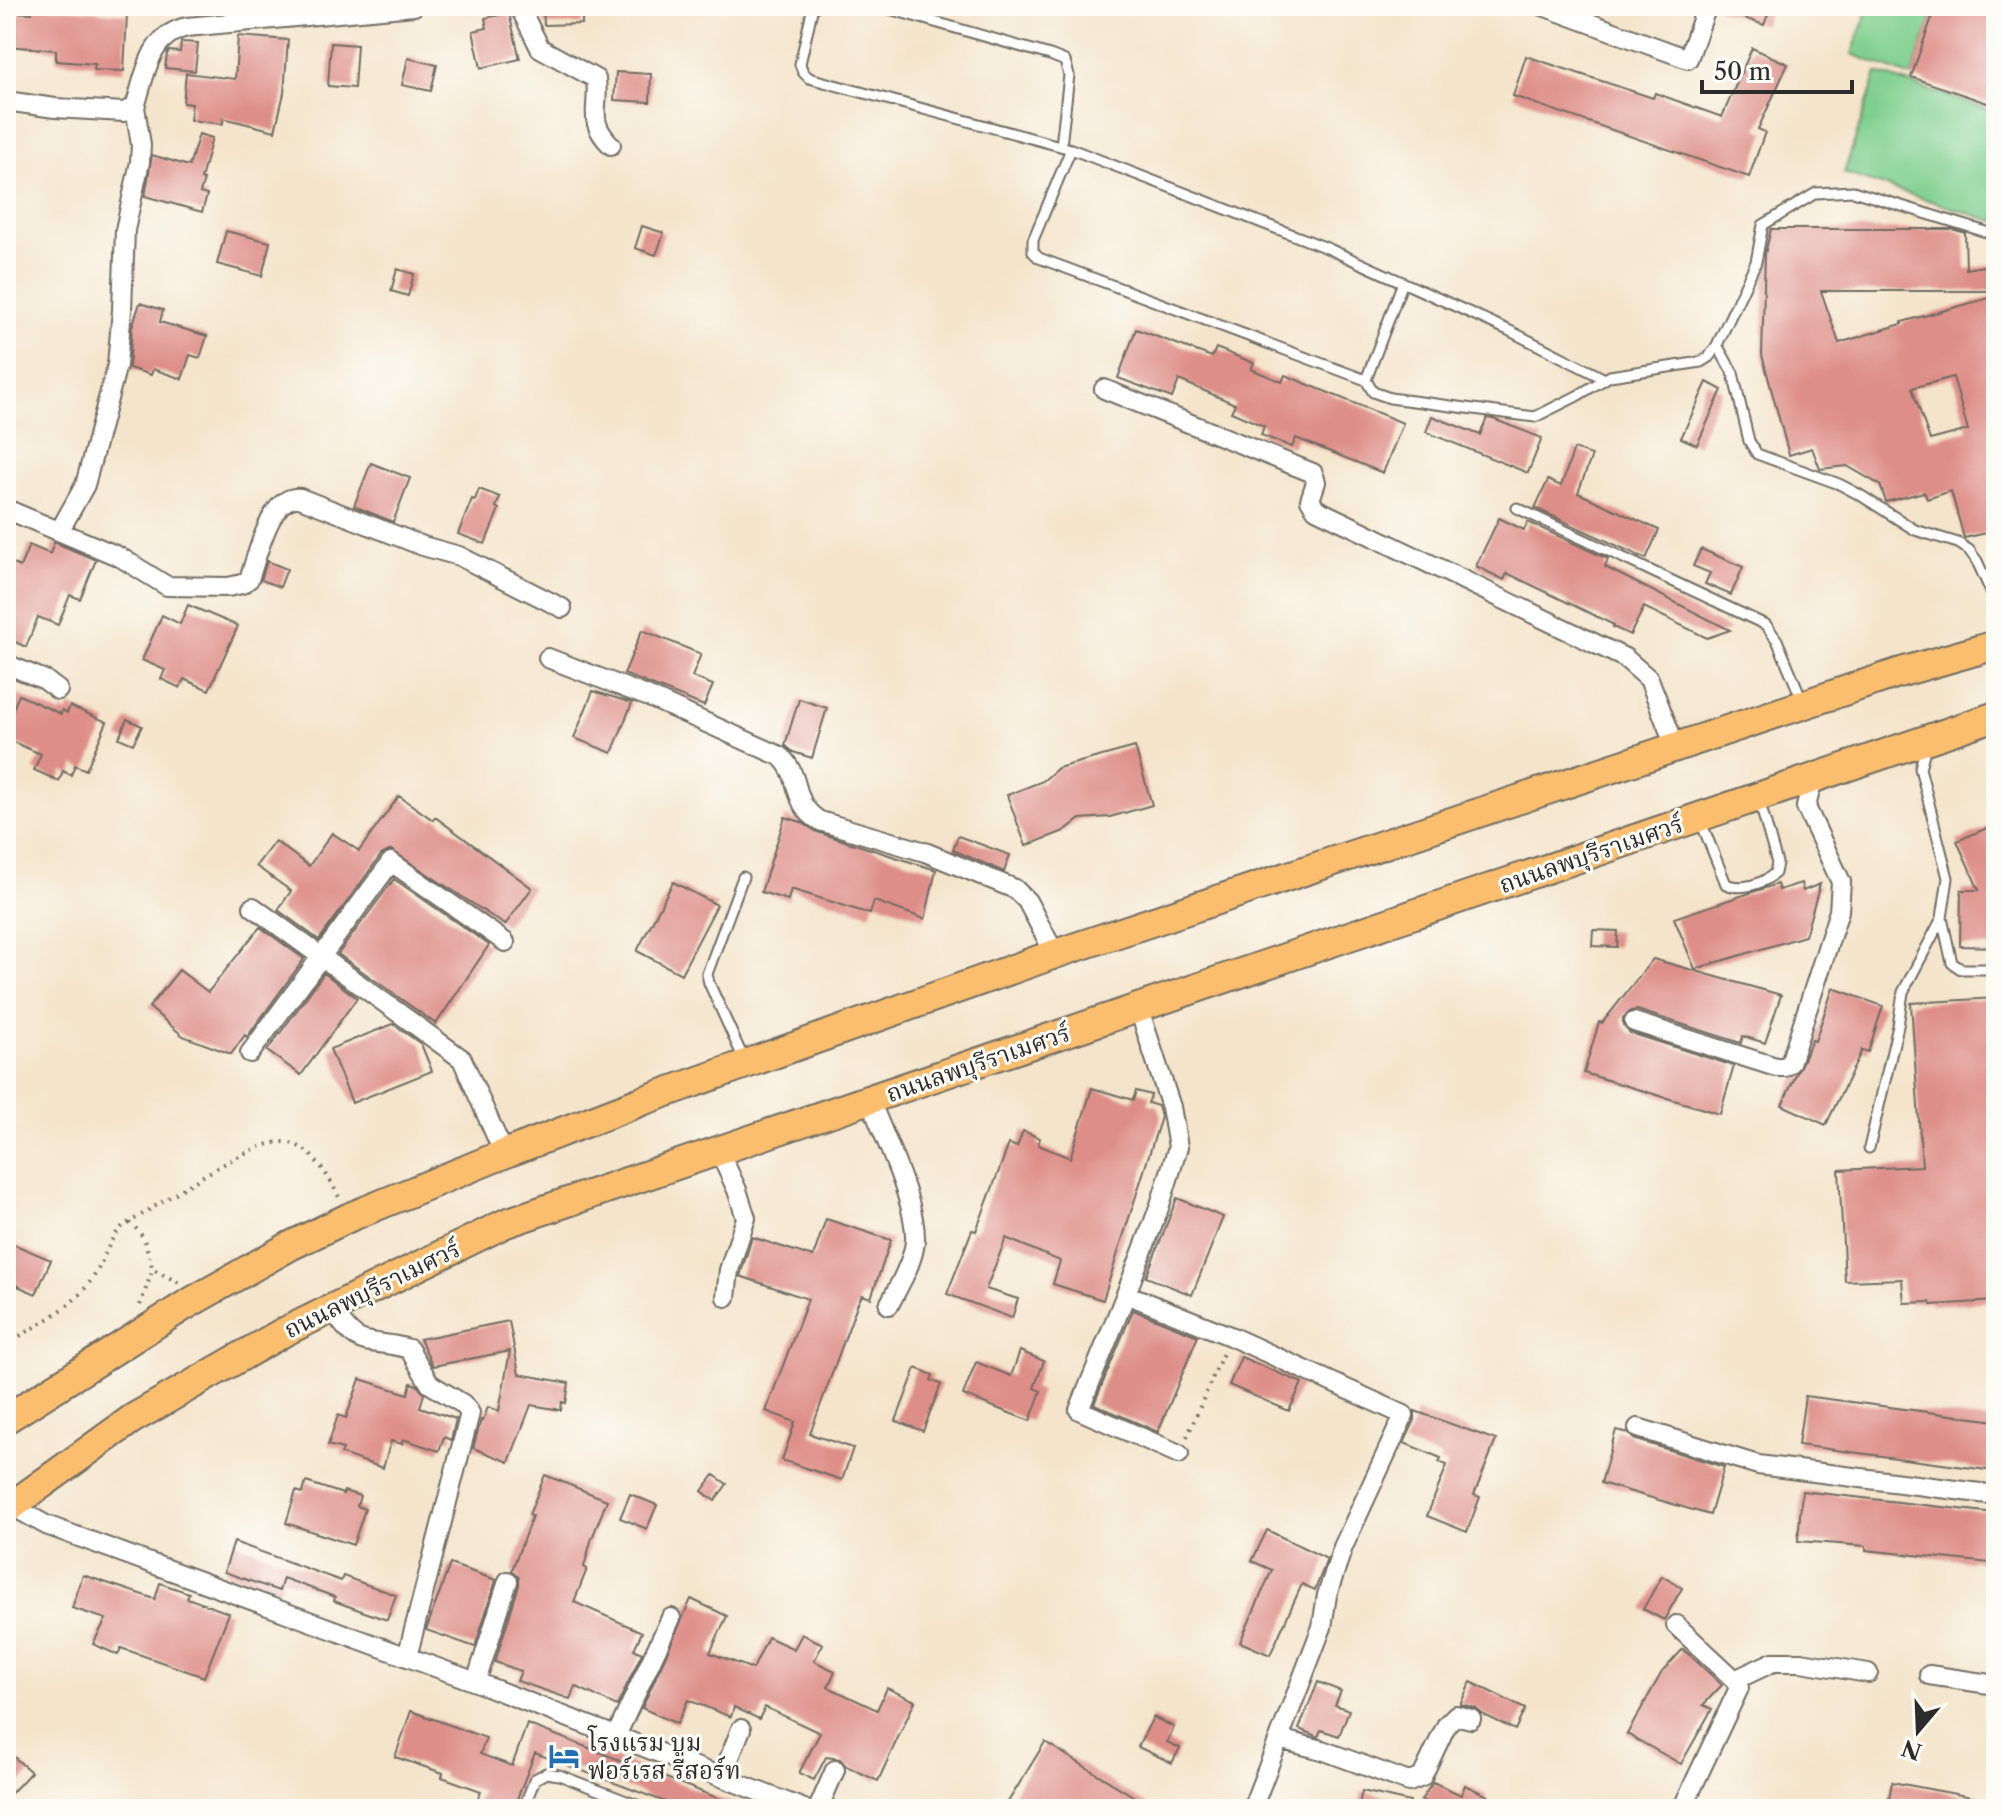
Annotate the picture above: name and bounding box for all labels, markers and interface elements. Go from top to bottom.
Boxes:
scale bar [1702,44,1852,94]
text: 50 m [1714,57,1771,86]
street label: ถนนลพบุรีราเมศวร์ [1495,808,1687,900]
street label: ถนนลพบุรีราเมศวร์ [882,1017,1074,1109]
street label: ถนนลพบุรีราเมศวร์ [279,1233,466,1345]
north arrow [1878,1691,1958,1771]
place label: โรงแรม บูม ฟอร์เรส รีสอร์ท [587,1725,741,1785]
text: N [1898,1734,1925,1765]
hotel icon: โรงแรม บูม ฟอร์เรส รีสอร์ท [547,1739,581,1773]

